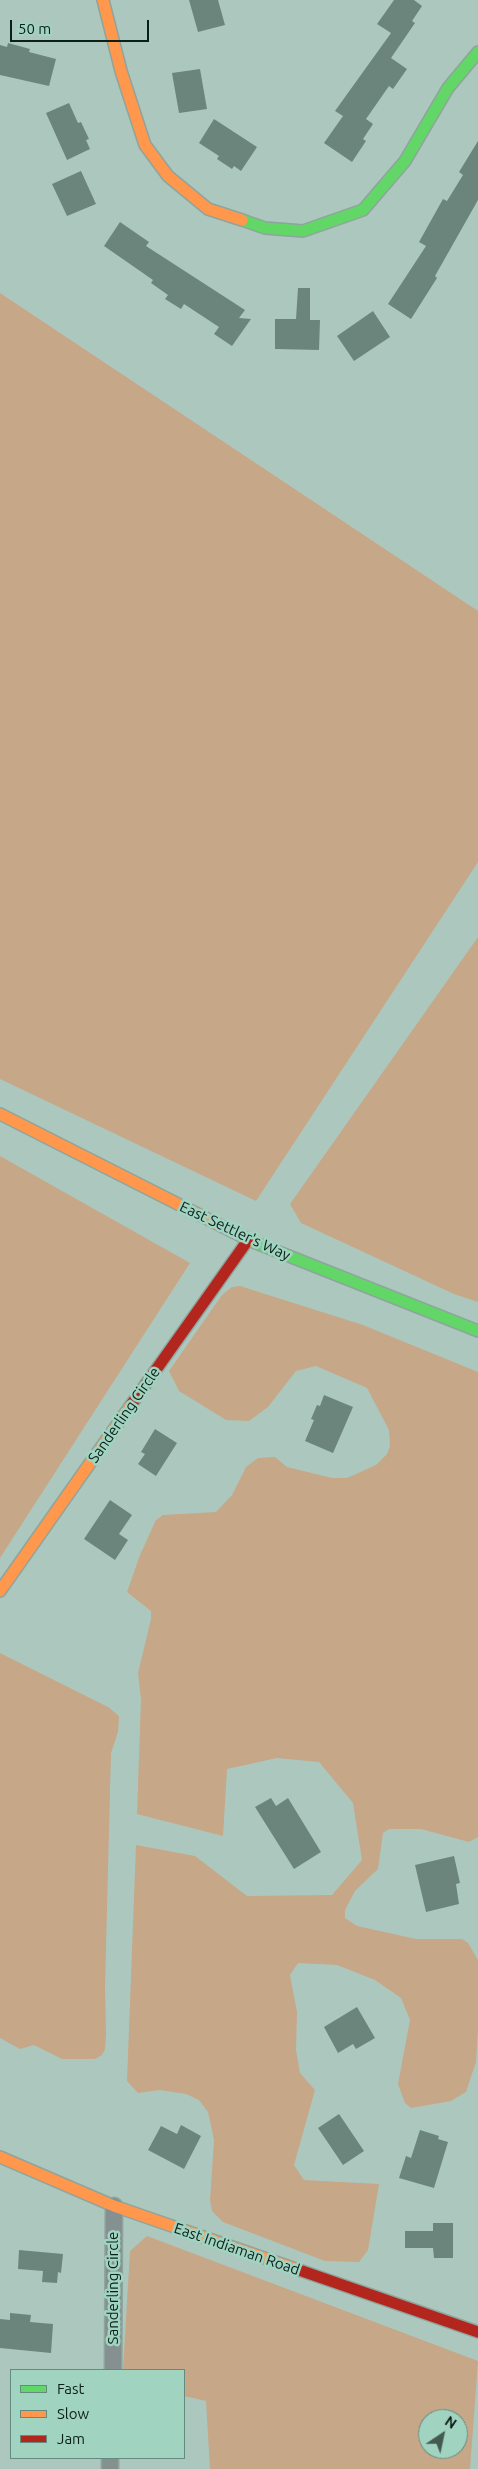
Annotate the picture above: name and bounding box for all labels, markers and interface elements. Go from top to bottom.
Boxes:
scale bar [12,10,151,42]
text: 50 m [18,20,51,37]
street label: East Settler's Way [177,1198,293,1264]
street label: Sanderling Circle [84,1364,164,1466]
street label: East Indiaman Road [172,2219,302,2279]
street label: Sanderling Circle [104,2232,122,2344]
legend [10,2369,185,2459]
text: Fast [57,2380,84,2397]
text: Slow [57,2405,89,2422]
north arrow [418,2409,468,2459]
text: N [442,2413,460,2432]
text: Jam [57,2430,85,2447]

